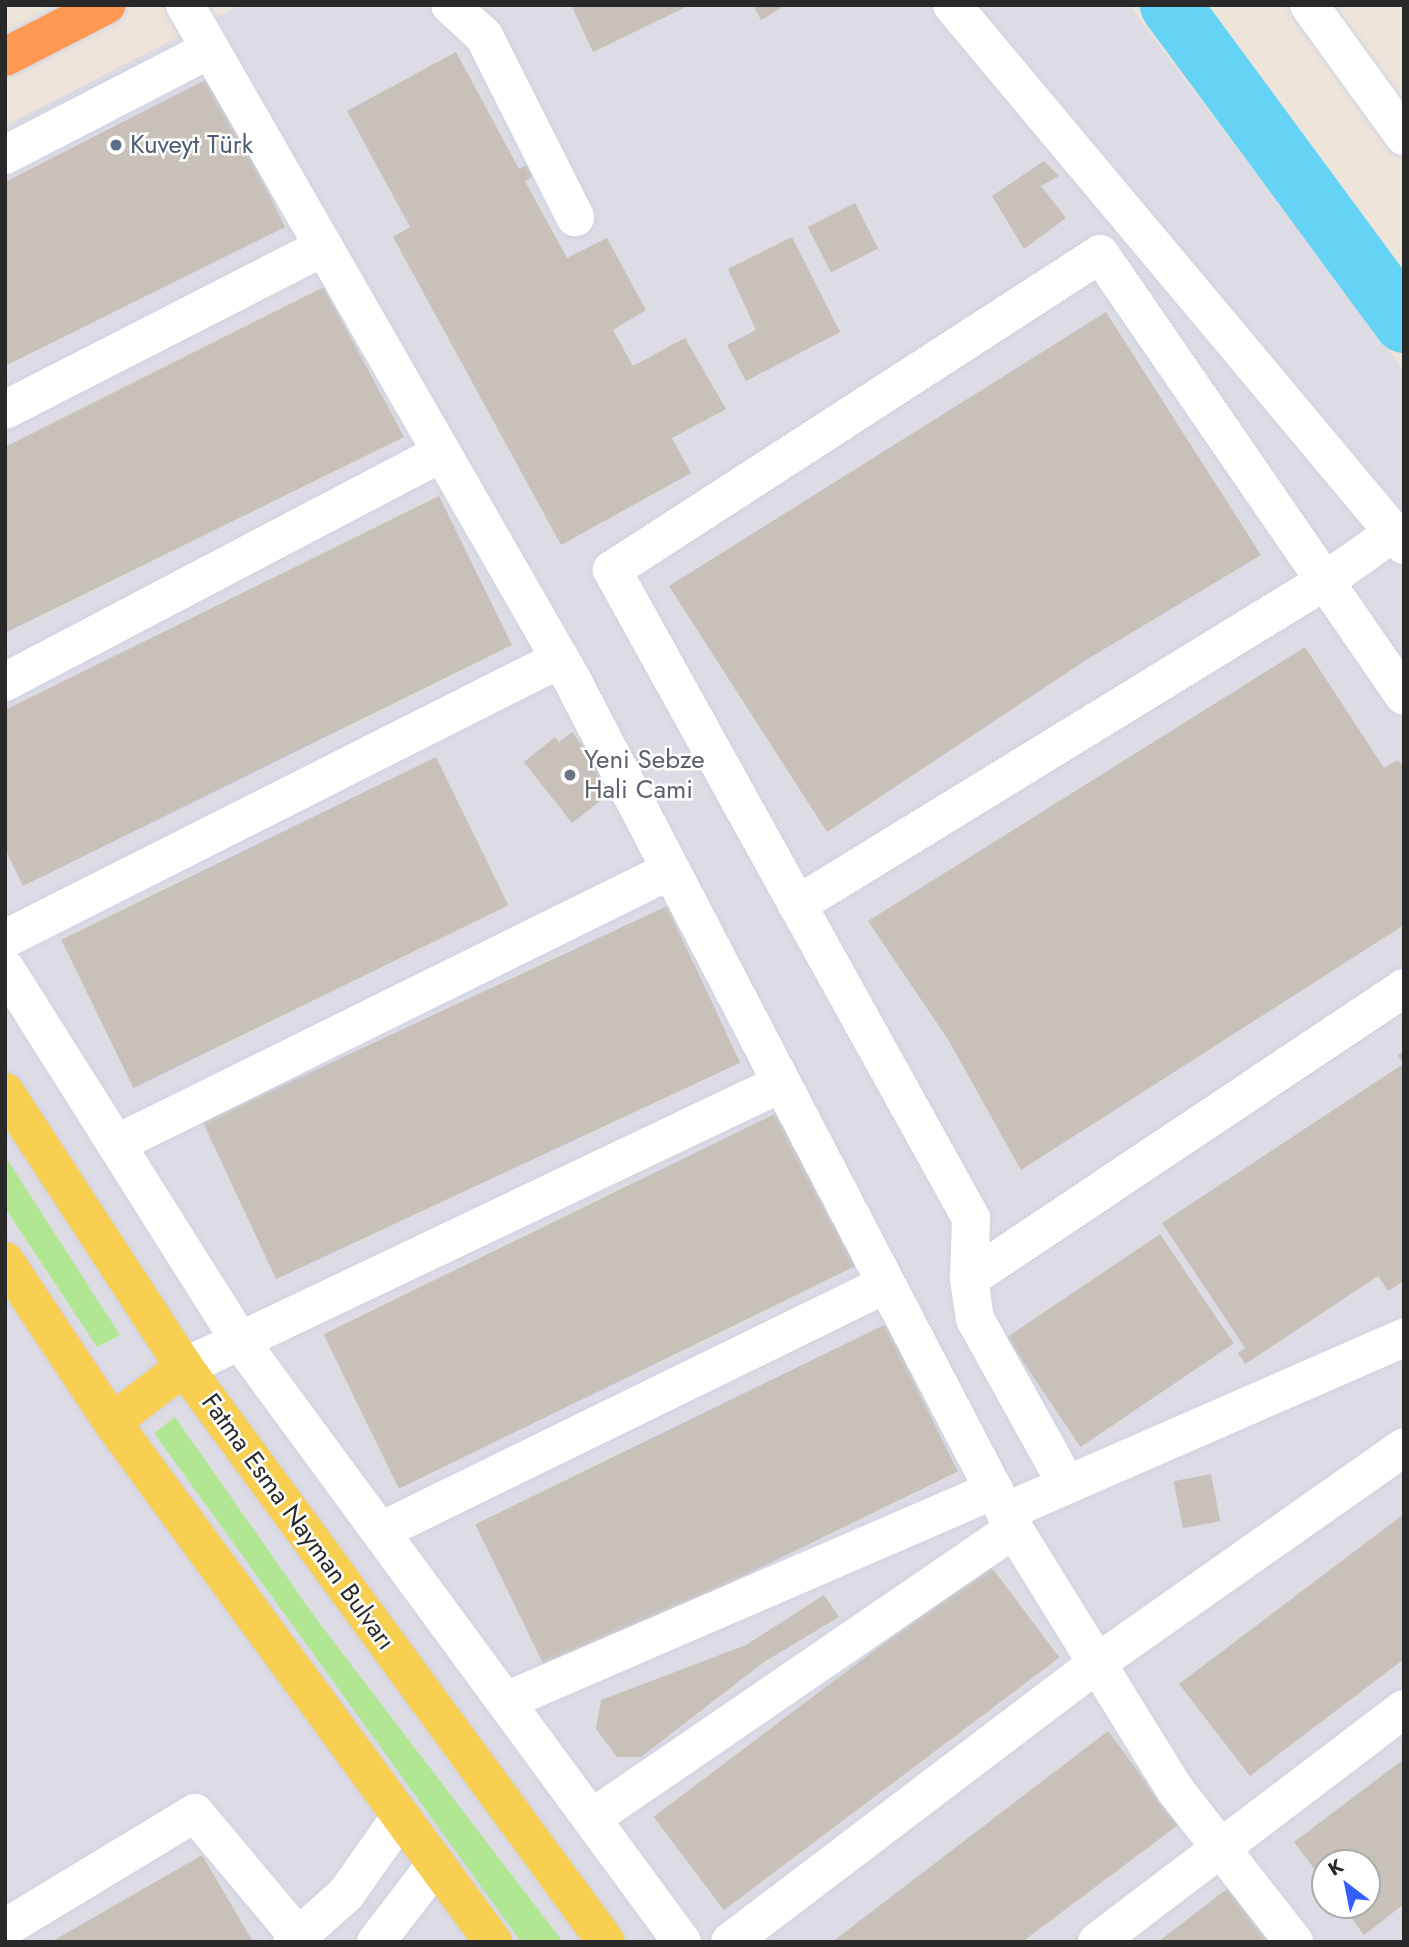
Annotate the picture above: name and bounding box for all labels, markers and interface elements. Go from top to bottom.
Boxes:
place label: Kuveyt Türk [130,129,253,161]
marker: Kuveyt Türk [108,137,124,153]
place label: Yeni Sebze Hali Cami [584,744,705,806]
marker: Yeni Sebze Hali Cami [562,767,578,783]
street label: Fatma Esma Nayman Bulvarı [195,1388,401,1656]
north arrow [1311,1849,1381,1919]
text: K [1323,1852,1348,1882]

